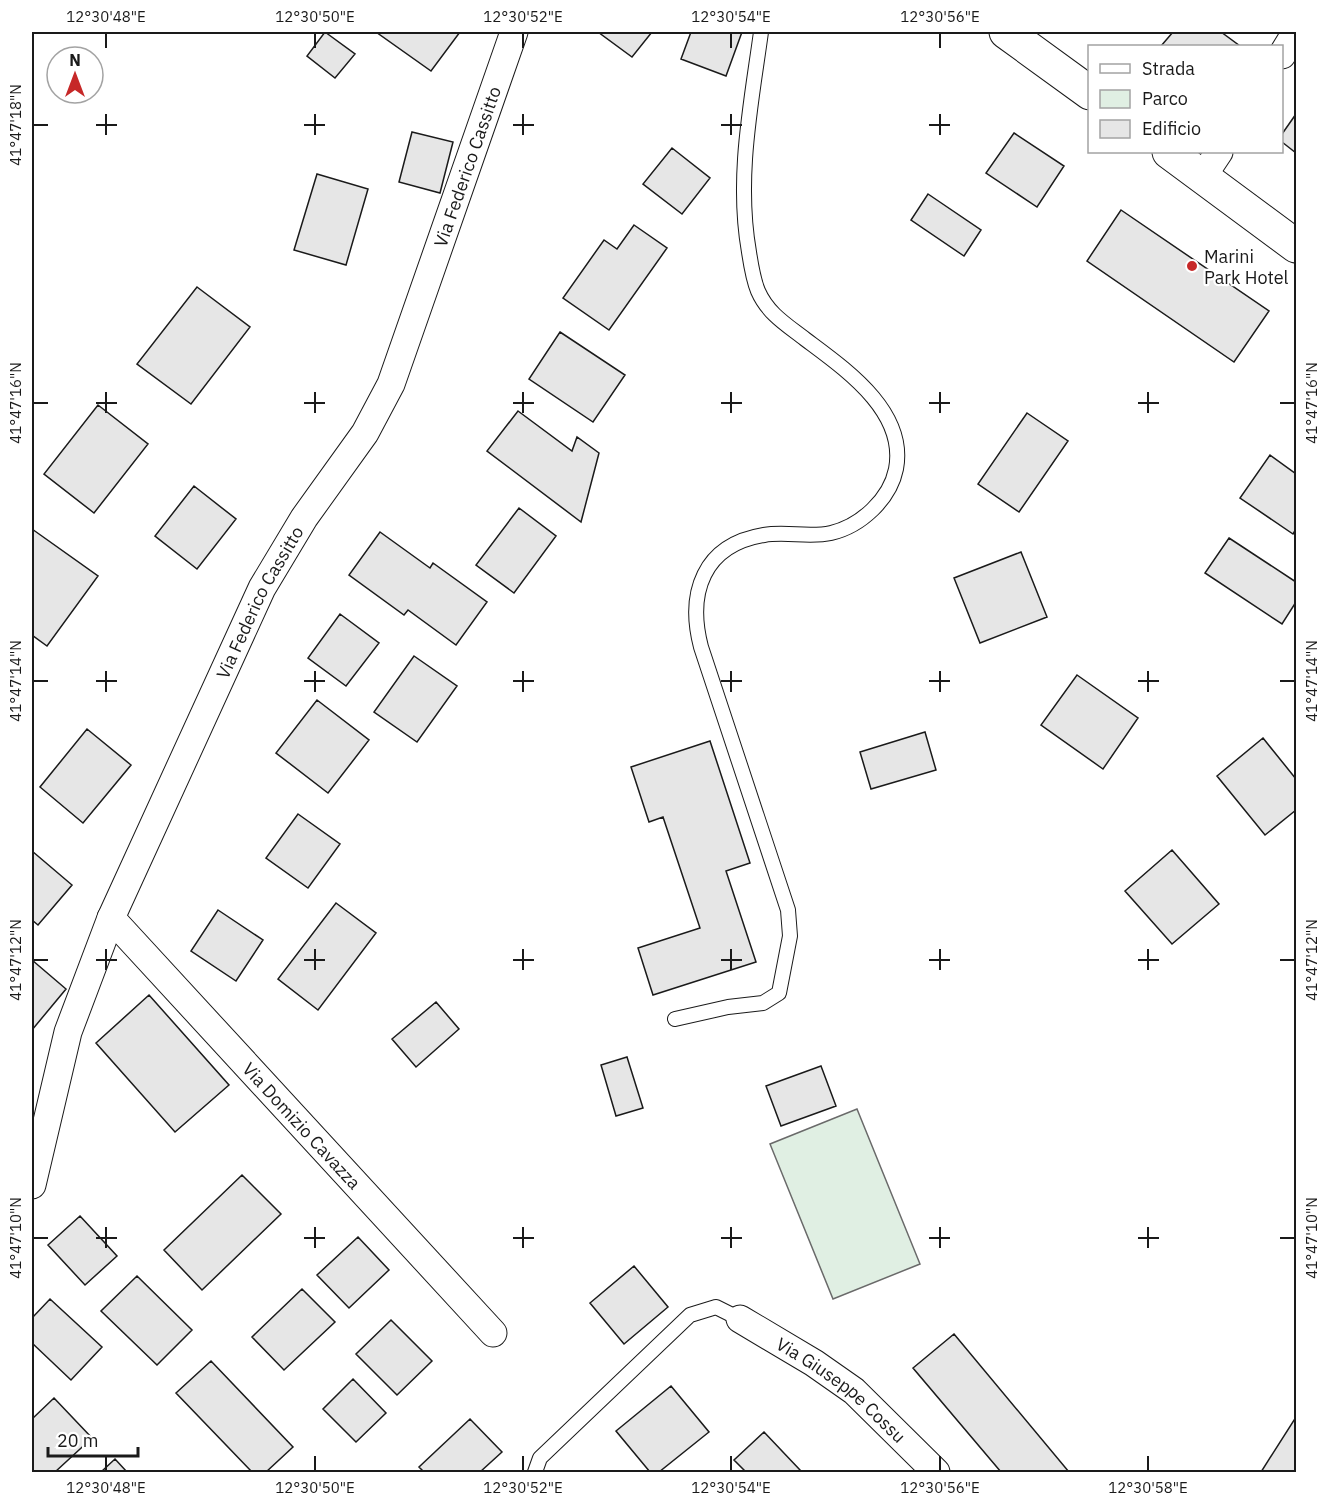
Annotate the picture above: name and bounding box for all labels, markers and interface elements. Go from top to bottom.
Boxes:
text: 12°30'48"E [66,7,146,26]
text: 12°30'50"E [275,7,355,26]
text: 12°30'52"E [483,7,563,26]
text: 12°30'54"E [691,7,771,26]
text: 12°30'56"E [900,7,980,26]
north arrow [45,45,105,105]
legend [1088,45,1283,153]
text: N [69,50,81,70]
text: Strada [1142,57,1195,80]
street label: Via Federico Cassitto [428,83,506,250]
text: 41°47'18"N [6,84,25,166]
text: Parco [1142,87,1188,110]
text: Edificio [1142,117,1201,140]
place label: Marini Park Hotel [1204,245,1289,289]
marker: Marini Park Hotel [1185,259,1199,273]
text: 41°47'16"N [6,362,25,444]
text: 41°47'16"N [1302,362,1321,444]
street label: Via Federico Cassitto [211,522,308,682]
text: 41°47'14"N [6,640,25,722]
text: 41°47'14"N [1302,640,1321,722]
text: 41°47'12"N [6,919,25,1001]
text: 41°47'12"N [1302,919,1321,1001]
street label: Via Domizio Cavazza [238,1057,366,1194]
text: 41°47'10"N [6,1197,25,1279]
text: 41°47'10"N [1302,1197,1321,1279]
street label: Via Giuseppe Cossu [772,1332,911,1447]
scale bar [48,1420,138,1458]
text: 20 m [57,1429,99,1452]
text: 12°30'48"E [66,1478,146,1497]
text: 12°30'50"E [275,1478,355,1497]
text: 12°30'52"E [483,1478,563,1497]
text: 12°30'54"E [691,1478,771,1497]
text: 12°30'56"E [900,1478,980,1497]
text: 12°30'58"E [1108,1478,1188,1497]

